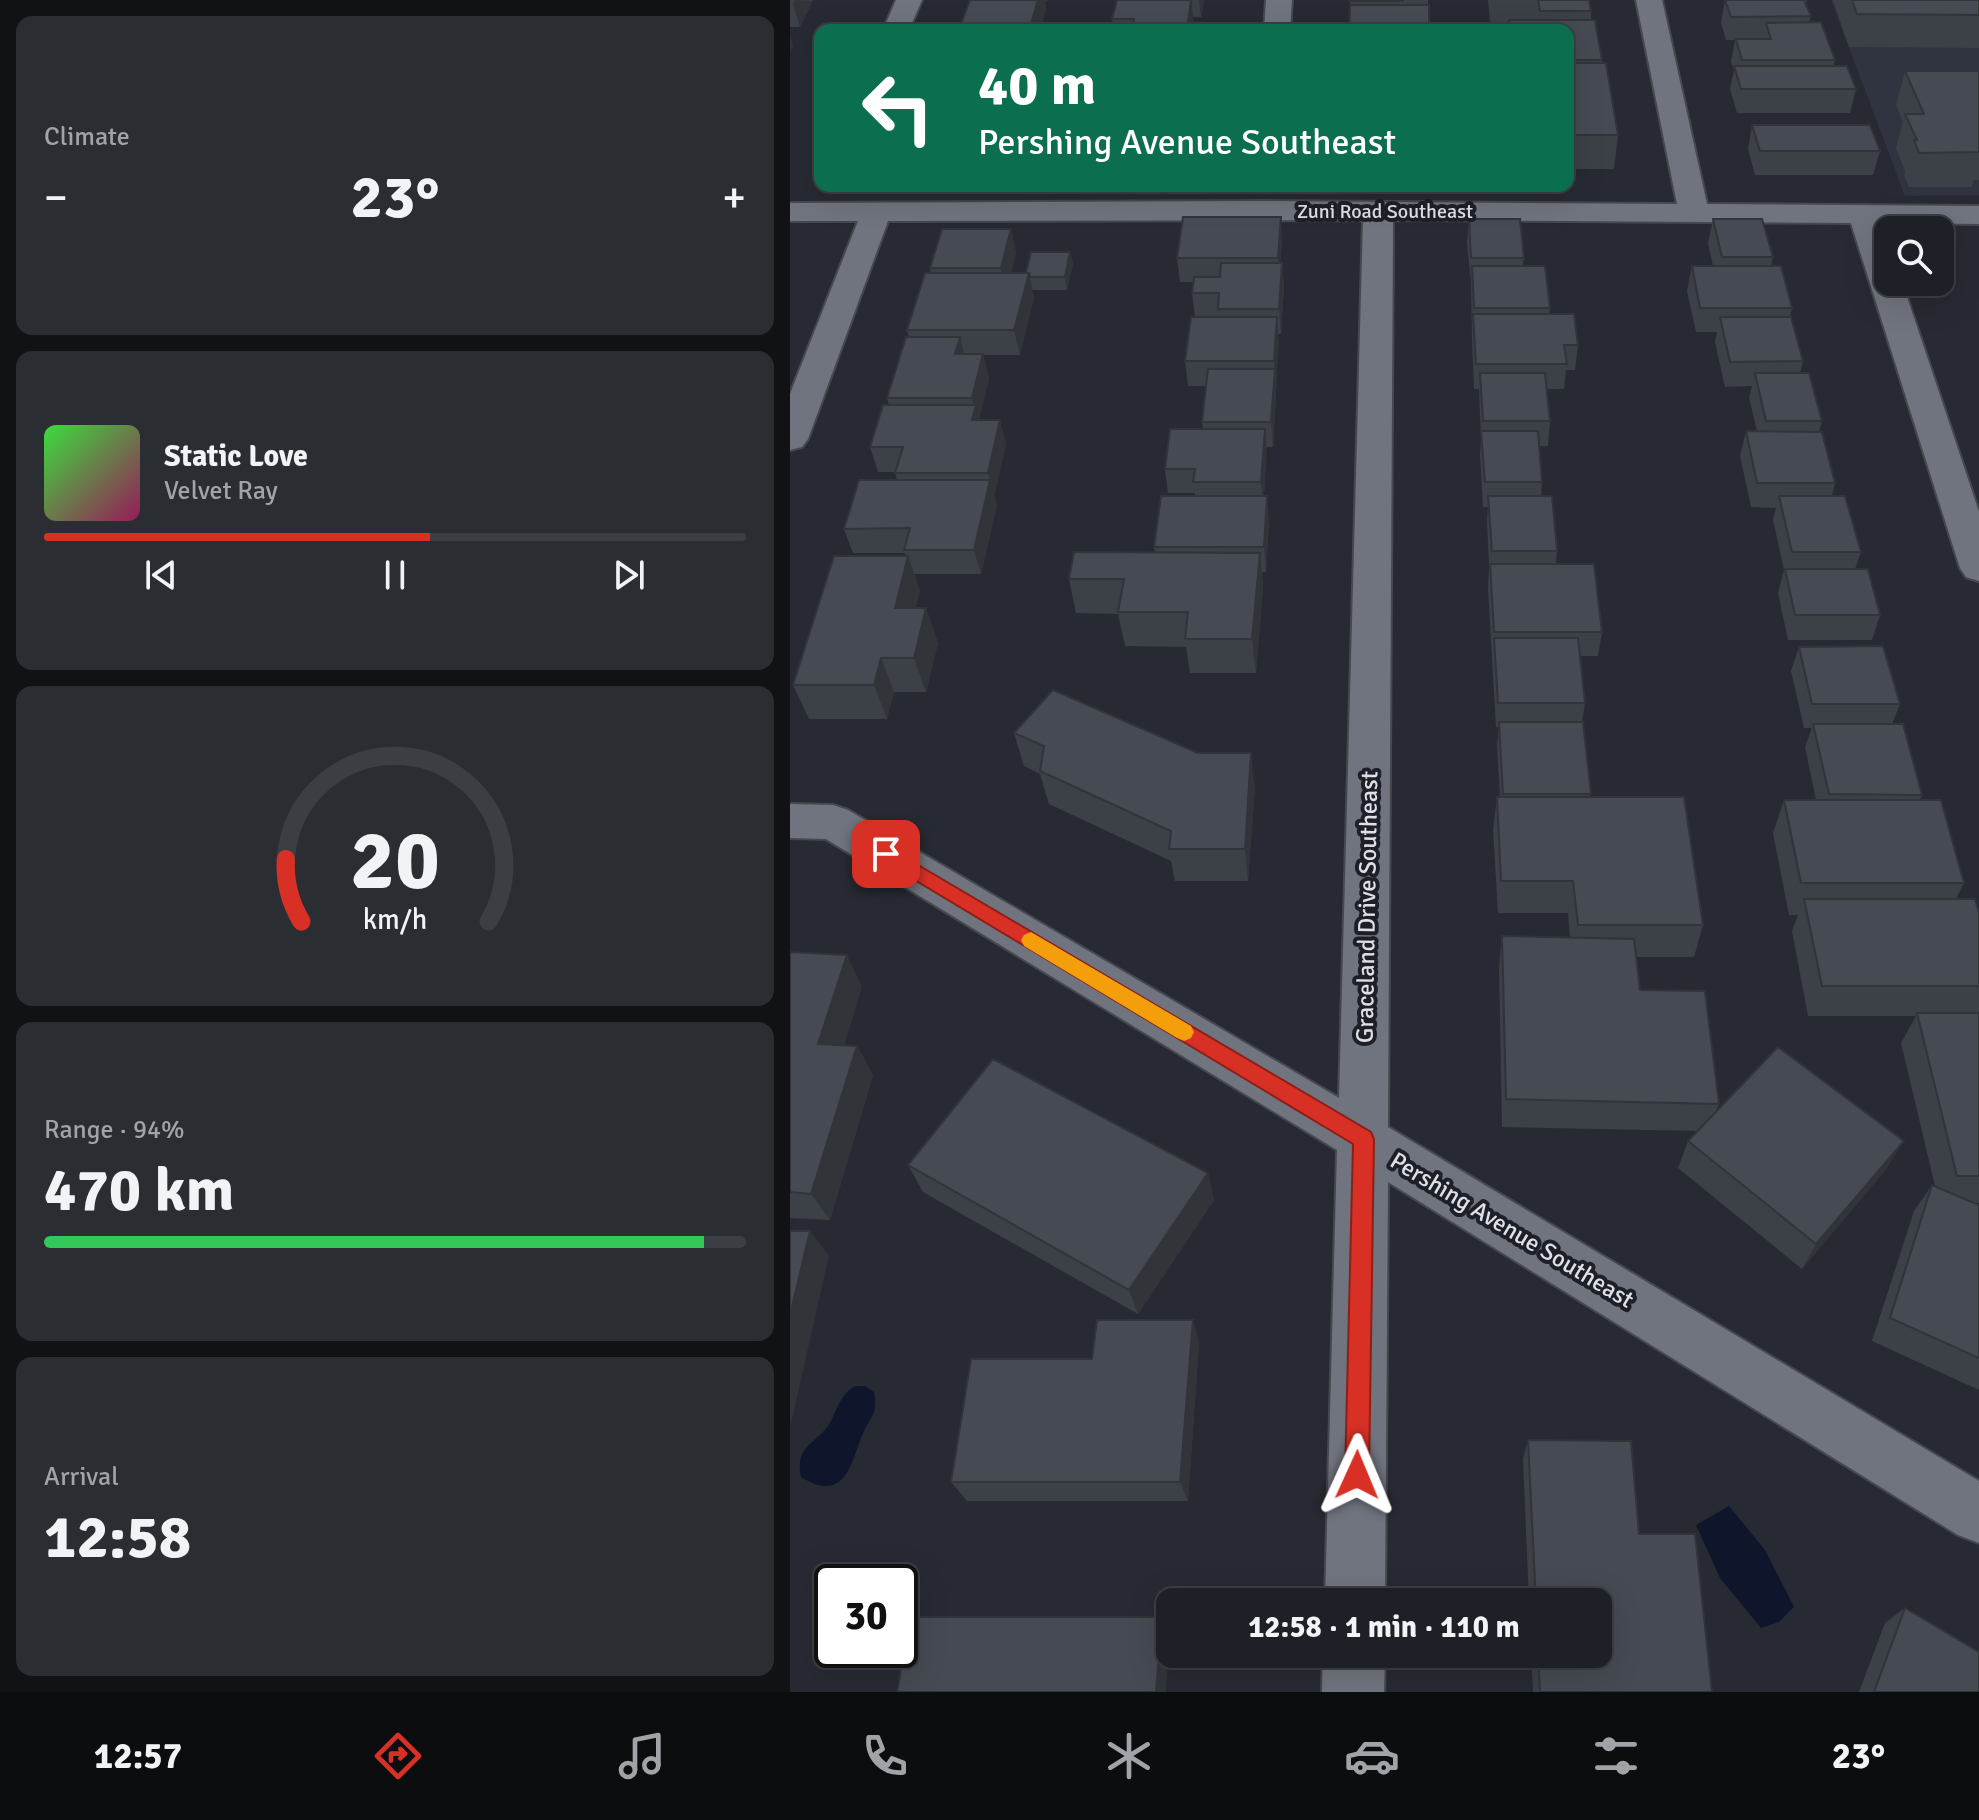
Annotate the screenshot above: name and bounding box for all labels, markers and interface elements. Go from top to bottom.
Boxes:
text: 40 m [978,51,1096,120]
icon: left [846,56,950,160]
text: Pershing Avenue Southeast [978,120,1396,165]
text: Climate [44,121,130,153]
text: 23° [351,161,439,235]
text: − [44,171,68,225]
text: + [722,171,746,225]
street label: Zuni Road Southeast [1297,199,1473,224]
map controls [1874,216,1954,296]
button: search [1874,216,1954,296]
text: Static Love [164,438,308,475]
text: Velvet Ray [164,475,278,507]
icon: previous [139,553,183,597]
icon: pause [373,553,417,597]
icon: next [607,553,651,597]
street label: Graceland Drive Southeast [1350,771,1384,1043]
text: 20 [350,810,440,912]
pin [852,820,920,888]
icon: arrive [864,832,908,876]
text: km/h [363,902,427,937]
text: Range · 94% [44,1114,185,1146]
street label: Pershing Avenue Southeast [1385,1145,1639,1315]
text: 470 km [44,1154,234,1228]
position arrow [1315,1433,1399,1517]
text: Arrival [44,1461,119,1493]
text: 12:58 [44,1501,191,1575]
speed limit sign: 30 [814,1564,918,1668]
text: 12:58 · 1 min · 110 m [1248,1609,1520,1646]
icon: directions [370,1728,426,1784]
icon: music [614,1728,670,1784]
icon: phone [857,1728,913,1784]
icon: climate [1101,1728,1157,1784]
icon: car [1344,1728,1400,1784]
icon: filters [1588,1728,1644,1784]
text: 12:57 [94,1734,182,1779]
text: 23° [1832,1734,1885,1779]

